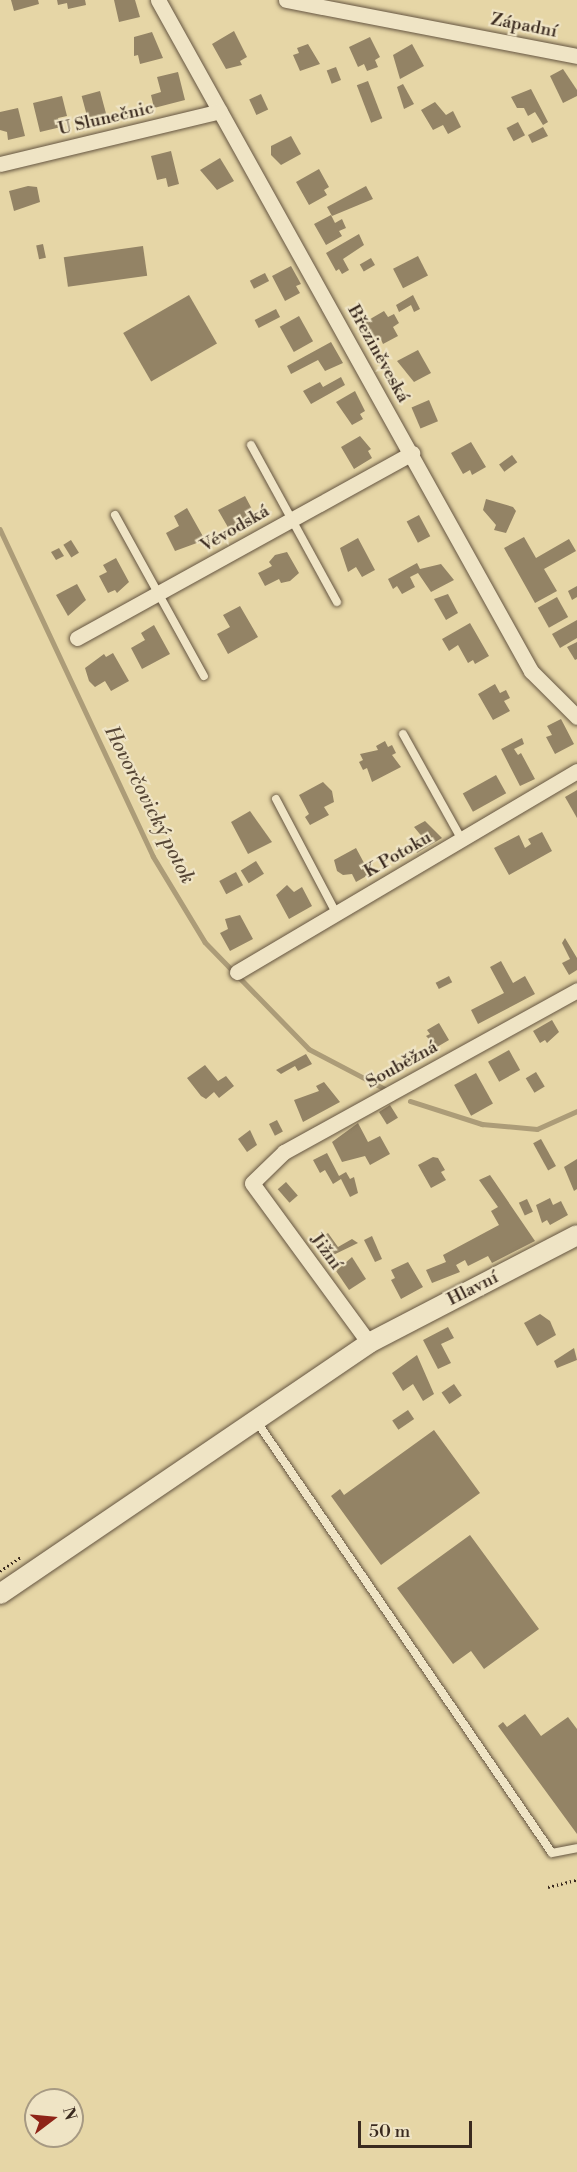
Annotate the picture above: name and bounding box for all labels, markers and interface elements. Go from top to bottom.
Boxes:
street label: Západní [489,9,559,43]
street label: U Slunečnic [56,98,156,140]
street label: Březiněveská [342,301,414,407]
street label: Vévodská [197,501,273,557]
water label: Hovorčovický potok [99,722,199,888]
street label: K Potoku [360,827,436,883]
street label: Souběžná [362,1037,442,1093]
street label: Jižní [306,1230,346,1274]
street label: Hlavní [444,1267,502,1311]
north arrow [24,2088,84,2148]
text: N [58,2105,81,2122]
scale bar [361,2109,475,2147]
text: 50 m [369,2120,410,2143]

